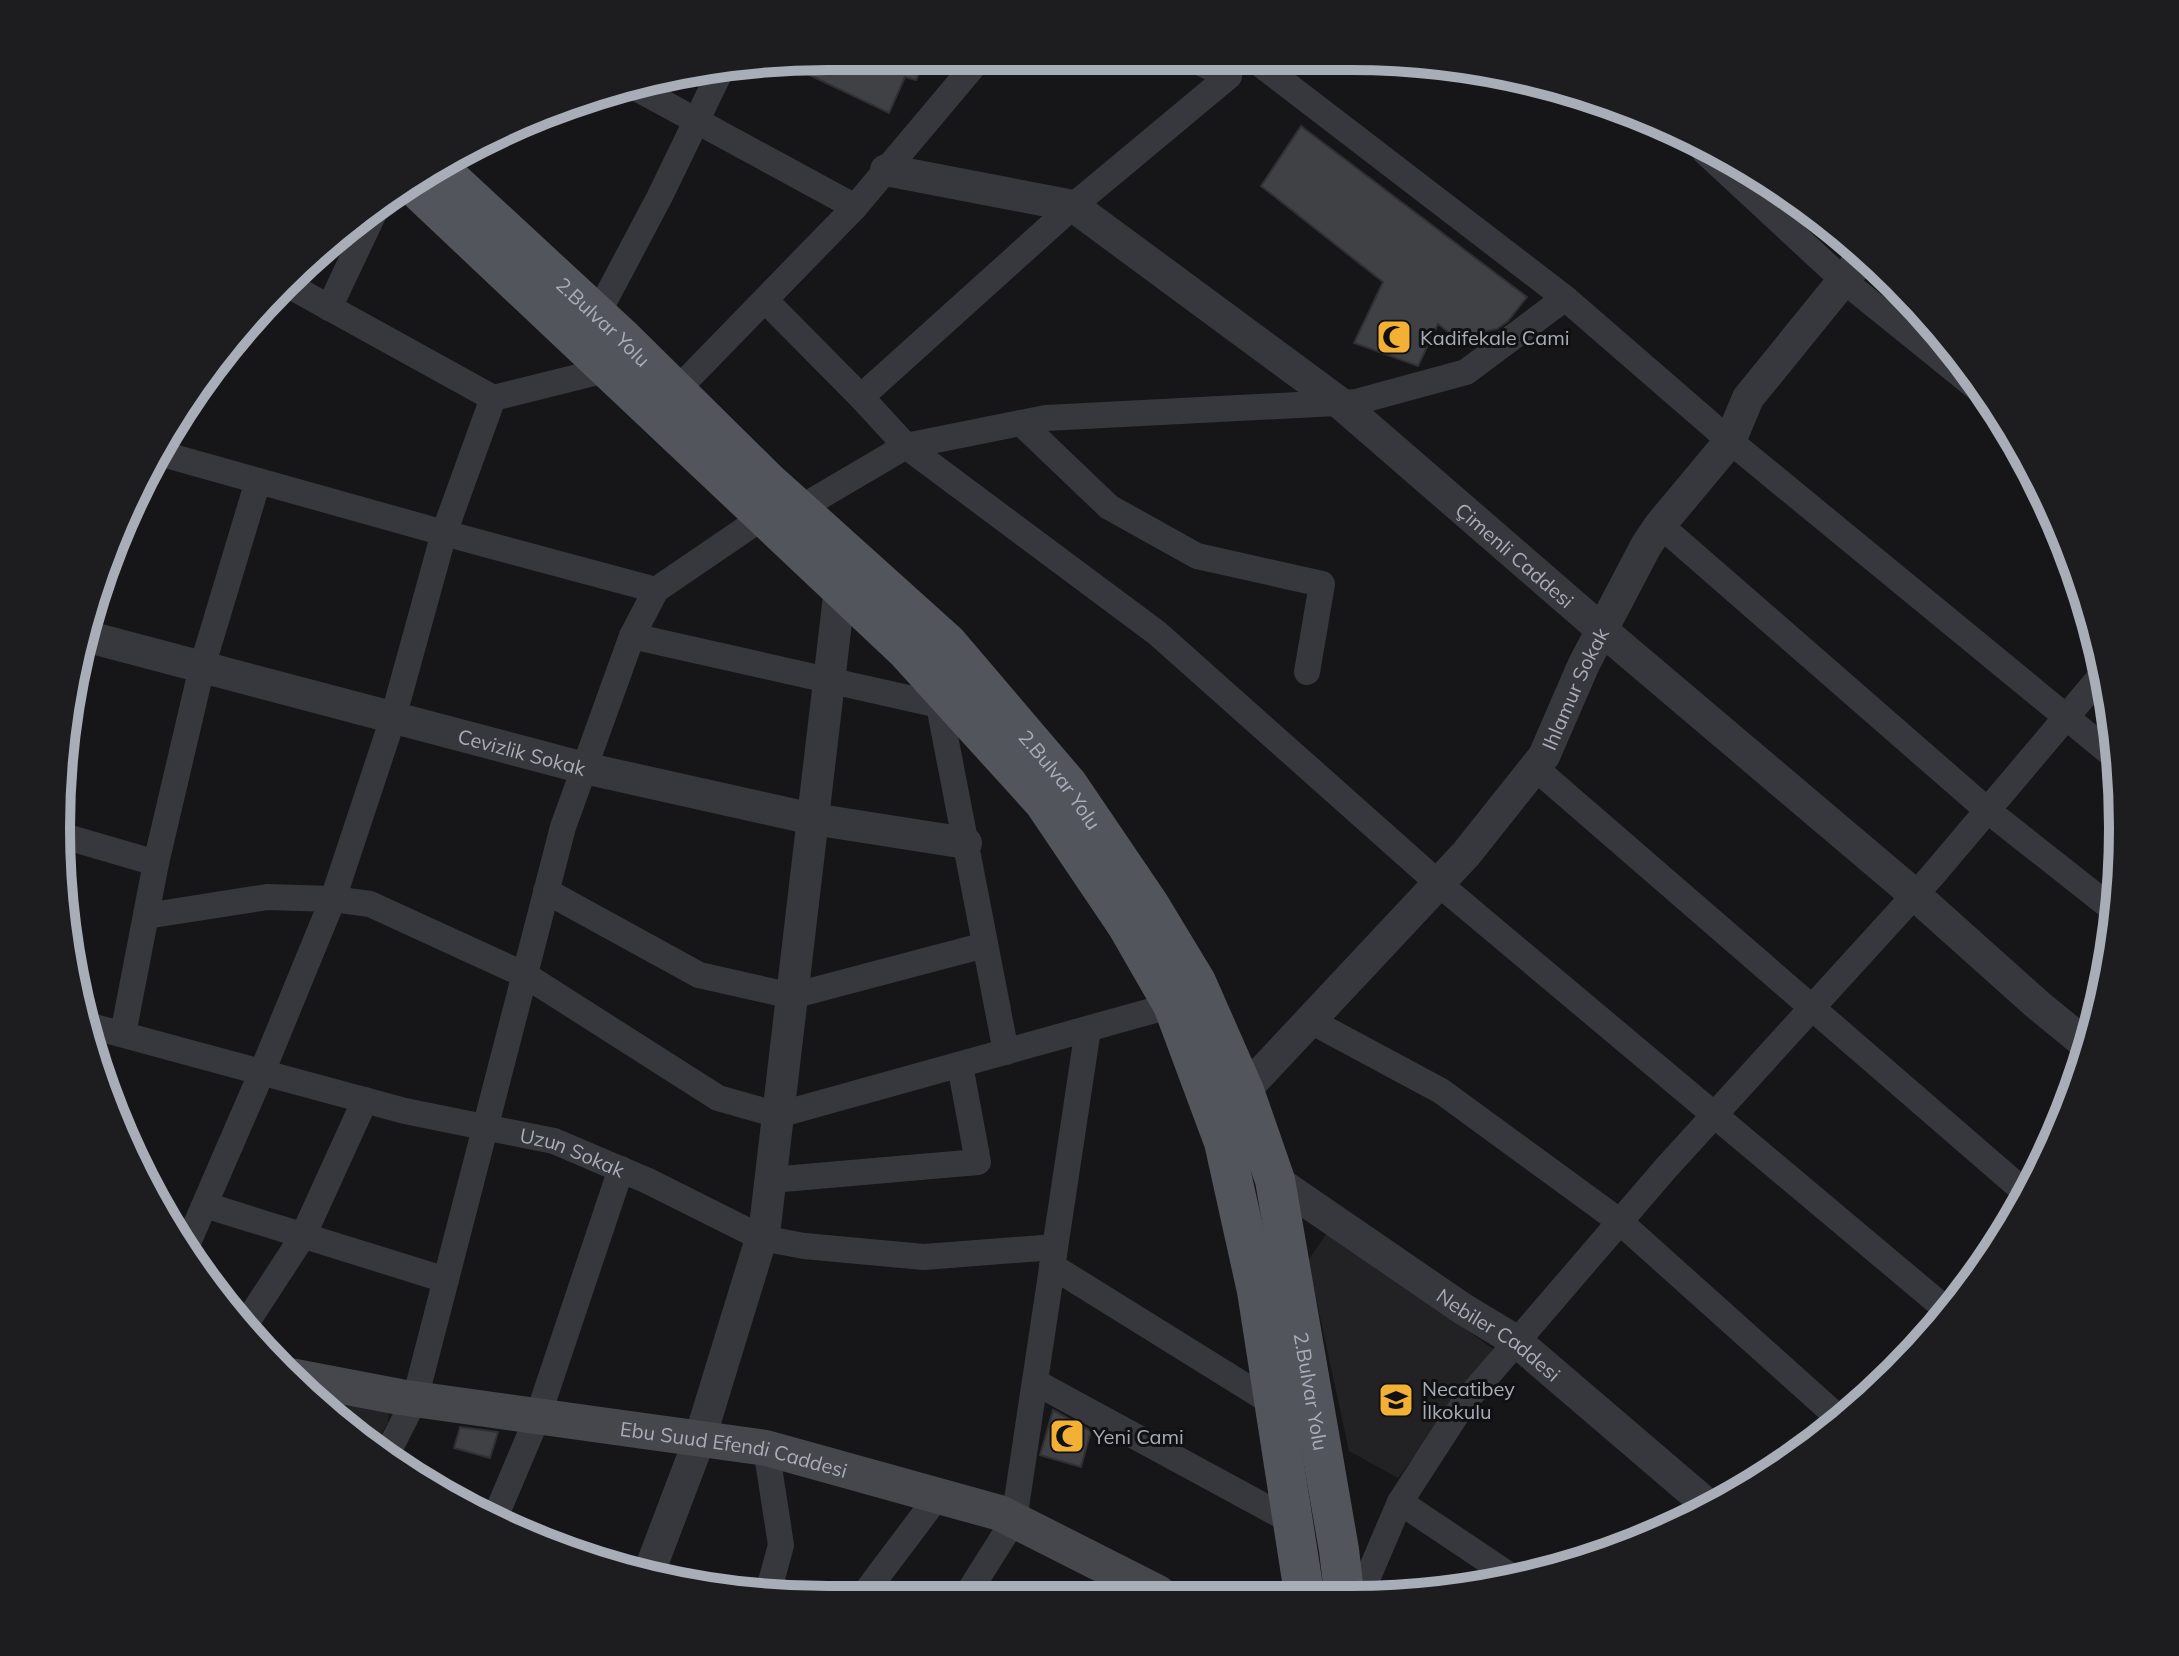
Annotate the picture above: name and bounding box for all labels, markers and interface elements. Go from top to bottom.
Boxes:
street label: 2.Bulvar Yolu [551,271,656,372]
mosque icon: Kadifekale Cami [1375,318,1413,356]
place label: Kadifekale Cami [1420,325,1570,350]
street label: Çimenli Caddesi [1451,497,1579,613]
street label: Ihlamur Sokak [1536,623,1614,753]
street label: Cevizlik Sokak [455,723,589,781]
street label: 2.Bulvar Yolu [1014,724,1107,834]
street label: Uzun Sokak [518,1122,629,1182]
street label: Nebiler Caddesi [1432,1282,1566,1386]
street label: 2.Bulvar Yolu [1289,1330,1334,1452]
place label: Necatibey İlkokulu [1422,1376,1515,1424]
school or university icon: Necatibey İlkokulu [1377,1381,1415,1419]
street label: Ebu Suud Efendi Caddesi [619,1415,850,1483]
mosque icon: Yeni Cami [1048,1417,1086,1455]
place label: Yeni Cami [1092,1424,1184,1449]

